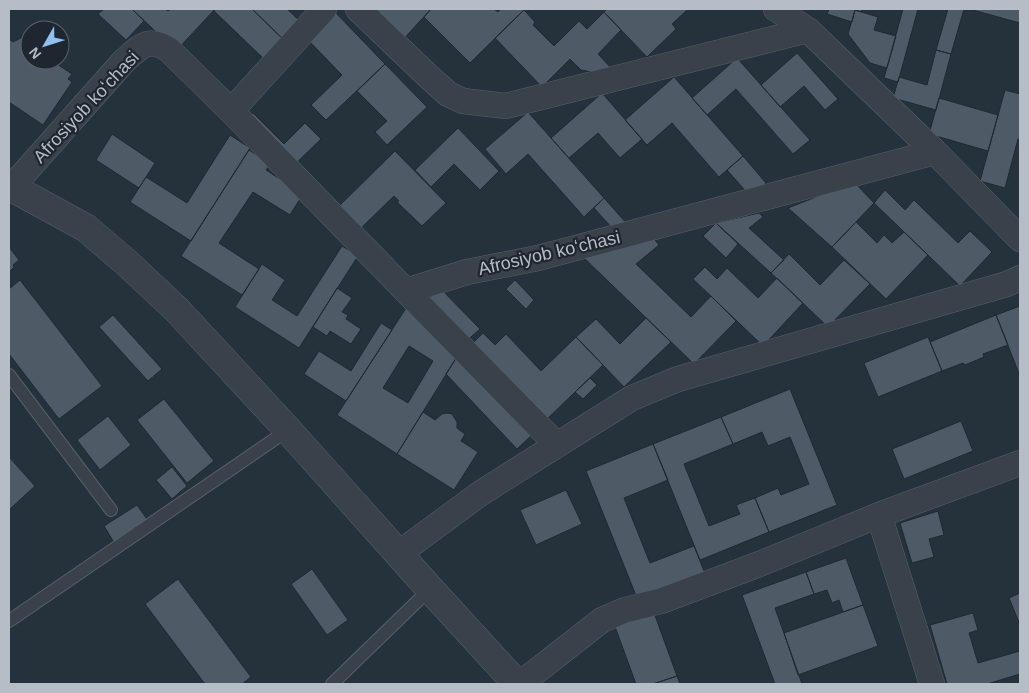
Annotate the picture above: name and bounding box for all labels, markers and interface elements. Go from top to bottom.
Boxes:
north arrow [20,20,70,70]
text: N [25,44,44,62]
street label: Afrosiyob koʻchasi [29,47,143,167]
street label: Afrosiyob koʻchasi [476,227,622,279]

